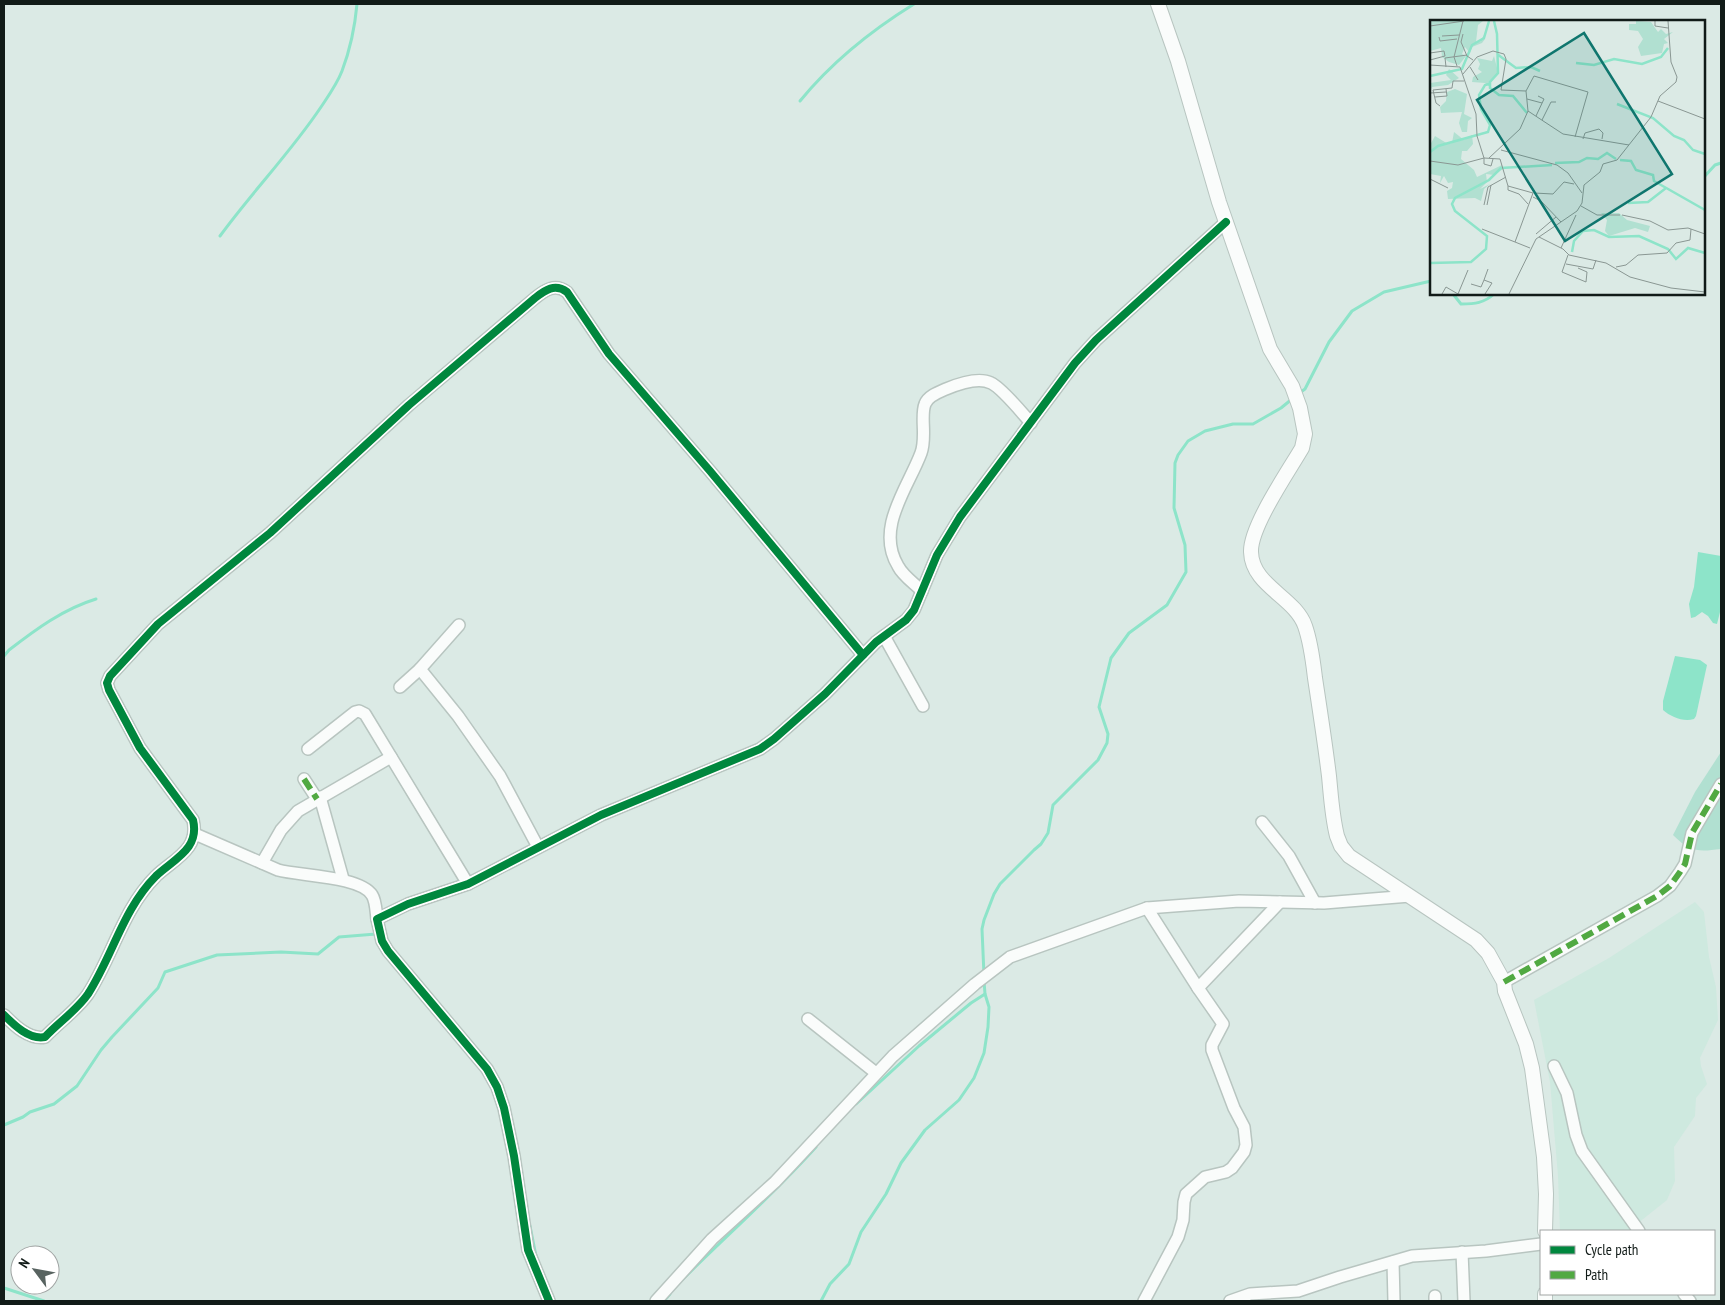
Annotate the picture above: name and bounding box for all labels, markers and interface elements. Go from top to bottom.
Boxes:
inset map [1430,20,1705,295]
legend [1540,1230,1715,1295]
text: Cycle path [1585,1240,1638,1259]
north arrow [10,1245,60,1295]
text: N [14,1255,34,1271]
text: Path [1585,1265,1608,1284]

